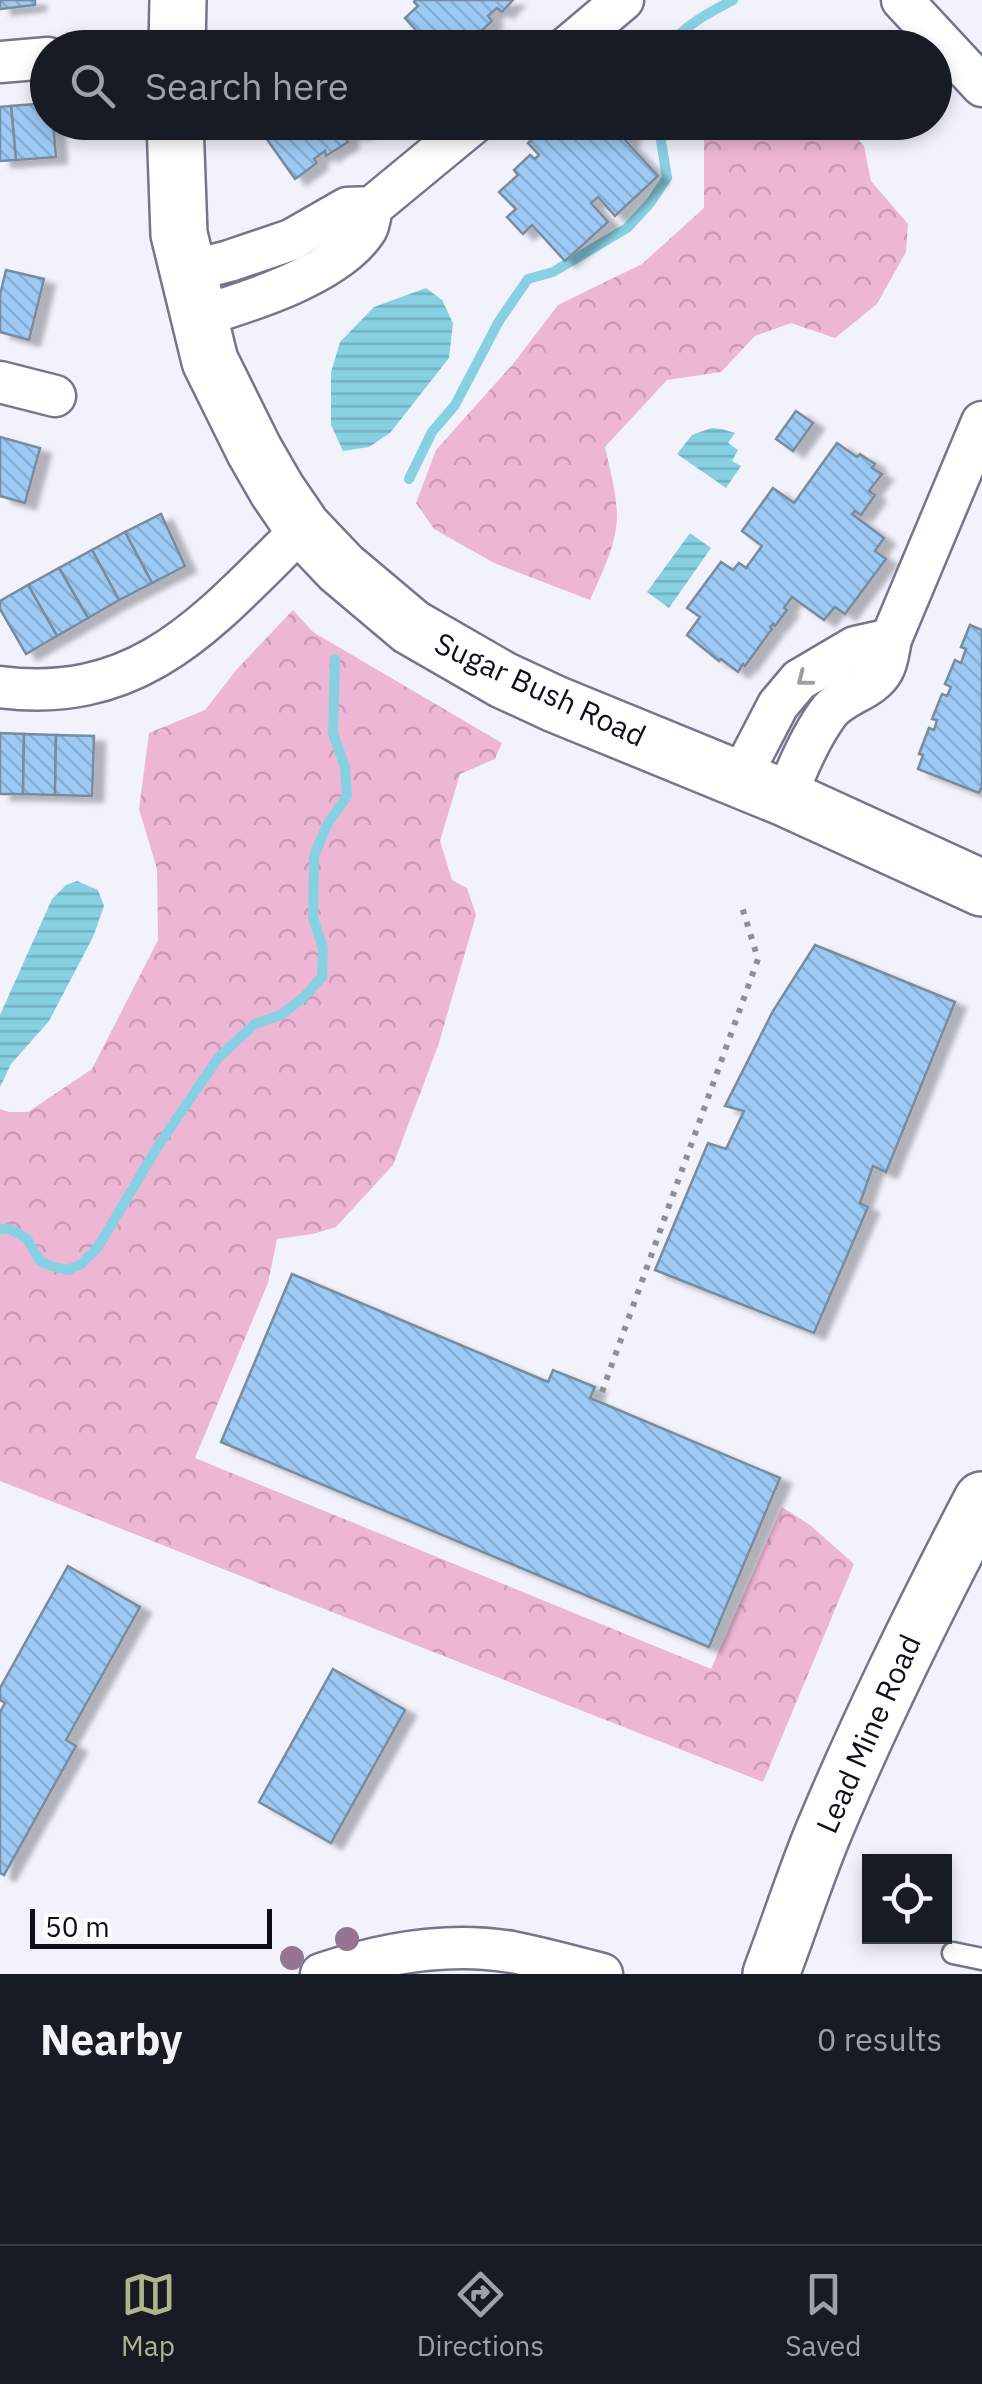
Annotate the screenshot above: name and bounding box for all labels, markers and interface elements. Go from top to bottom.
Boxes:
search box [30,30,952,140]
icon: search [65,58,120,113]
text: Search here [145,61,349,110]
street label: Sugar Bush Road [429,623,652,755]
one-way arrow [797,668,815,685]
street label: Lead Mine Road [806,1628,929,1839]
map controls [862,1854,952,1944]
button: locate [862,1854,952,1944]
scale bar [30,1904,272,1948]
text: 50 m [45,1908,110,1945]
text: Nearby [40,2012,182,2067]
text: 0 results [817,2018,942,2060]
tab: Map [121,2267,176,2364]
tab: Directions [417,2267,544,2364]
tab: Saved [785,2267,861,2364]

